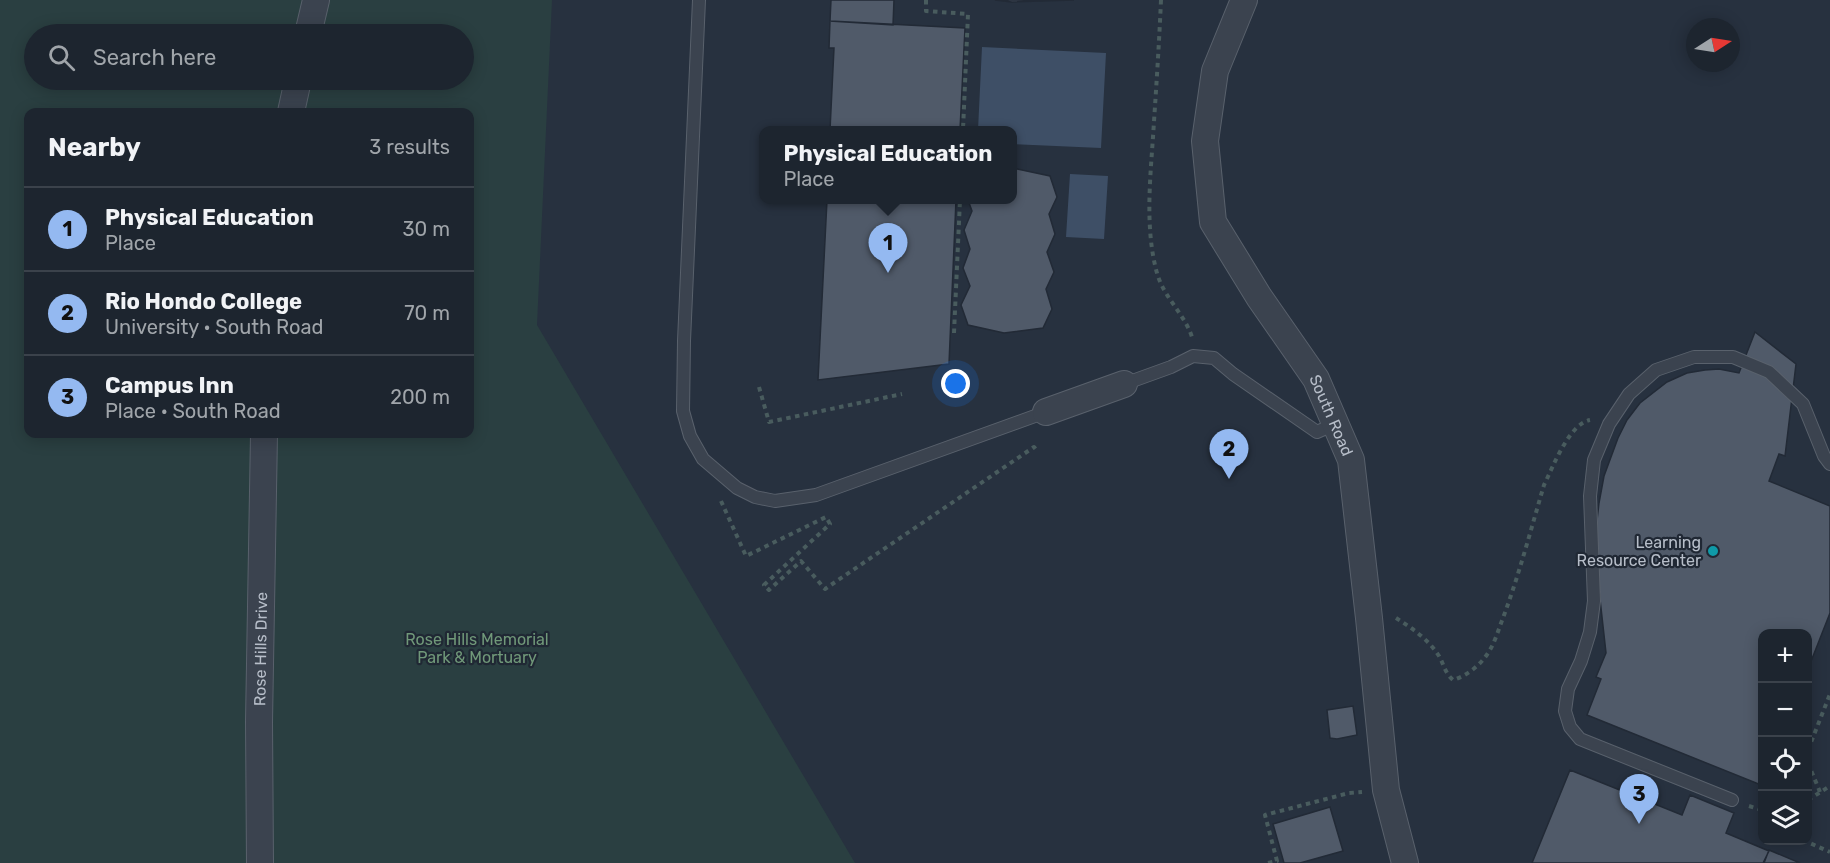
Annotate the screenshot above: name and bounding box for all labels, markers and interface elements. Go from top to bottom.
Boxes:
north arrow [1686,18,1740,72]
search box [24,24,474,90]
icon: search [45,41,78,74]
text: Search here [93,44,216,71]
popup [759,126,1017,204]
text: Nearby [48,132,141,163]
text: 3 results [369,135,450,159]
text: Physical Education [784,140,992,167]
text: Place [784,167,835,191]
text: Physical Education [105,204,314,231]
text: 1 [63,217,72,241]
text: 30 m [403,217,450,241]
pin: 1 [868,224,908,273]
text: Place [105,231,156,255]
text: Rio Hondo College [105,288,302,315]
text: 2 [61,301,74,325]
text: 70 m [404,301,450,325]
text: University · South Road [105,315,324,339]
your location [941,369,970,398]
text: Campus Inn [105,372,234,399]
street label: South Road [1306,372,1358,459]
text: 3 [61,385,74,409]
text: 200 m [390,385,450,409]
text: Place · South Road [105,399,281,423]
pin: 2 [1210,430,1248,479]
place label: Learning Resource Center [1577,533,1701,570]
marker: Learning Resource Center [1706,544,1720,558]
street label: Rose Hills Drive [250,592,271,706]
map controls [1758,629,1812,845]
button: + [1758,629,1812,683]
park label: Rose Hills Memorial Park & Mortuary [405,630,549,667]
button: − [1758,683,1812,737]
button: locate [1758,737,1812,791]
pin: 3 [1620,774,1658,824]
button: layers [1758,791,1812,845]

